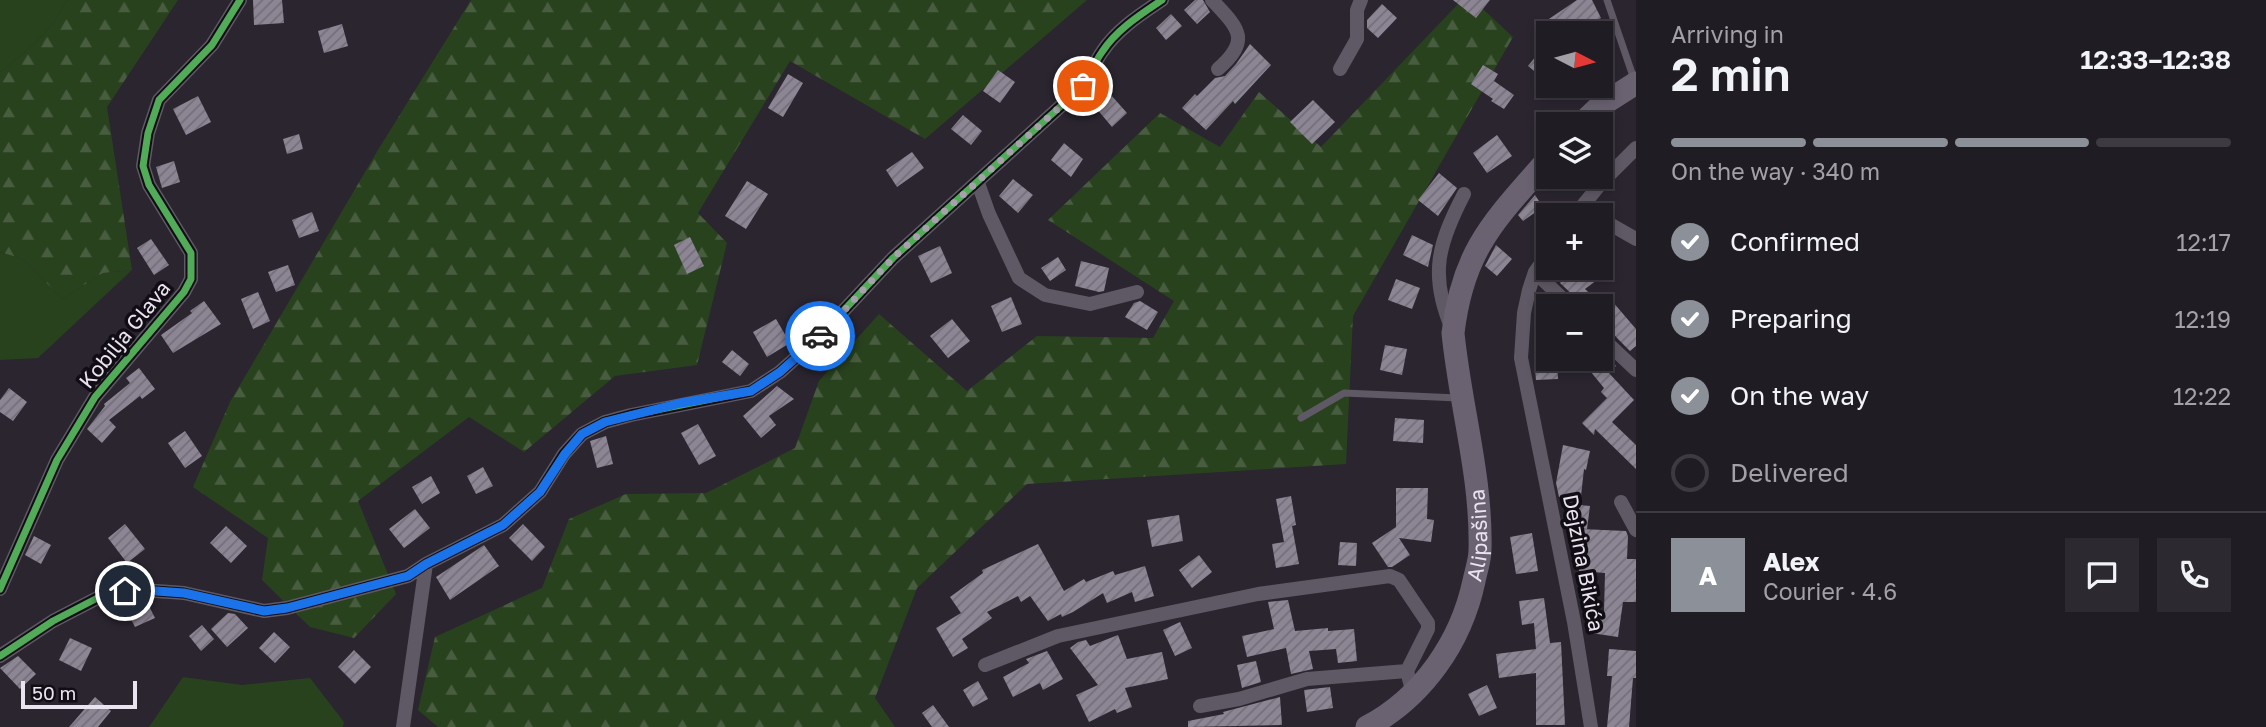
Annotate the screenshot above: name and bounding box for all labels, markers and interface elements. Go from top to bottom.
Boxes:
text: Arriving in [1671,20,1784,48]
north arrow [1536,21,1614,98]
map controls [1536,21,1613,371]
text: 12:33–12:38 [2080,44,2231,75]
text: 2 min [1671,46,1791,101]
pin [1053,56,1113,116]
icon: bag [1064,67,1102,105]
button: layers [1536,112,1613,189]
text: On the way · 340 m [1671,157,1880,185]
button: + [1536,203,1613,280]
icon: check [1671,223,1709,261]
text: Confirmed [1730,226,1860,257]
text: 12:17 [2176,228,2231,256]
street label: Kobilja Glava [73,275,175,393]
button: − [1536,294,1613,371]
icon: check [1671,300,1709,338]
courier [785,301,855,371]
text: Preparing [1730,303,1852,334]
text: 12:19 [2175,305,2231,333]
icon: car [801,317,839,355]
icon: check [1671,377,1709,415]
text: On the way [1730,380,1869,411]
text: 12:22 [2173,382,2231,410]
text: Delivered [1730,457,1849,488]
street label: Alipašina [1460,488,1492,584]
street label: Dejzina Bikića [1558,492,1610,634]
button: chat [2065,538,2139,612]
button: phone [2157,538,2231,612]
text: Alex [1763,546,1820,577]
text: A [1699,560,1717,591]
pin [95,561,155,621]
icon: home [106,572,144,610]
text: Courier · 4.6 [1763,577,1897,605]
scale bar [21,678,136,710]
text: 50 m [32,681,76,704]

